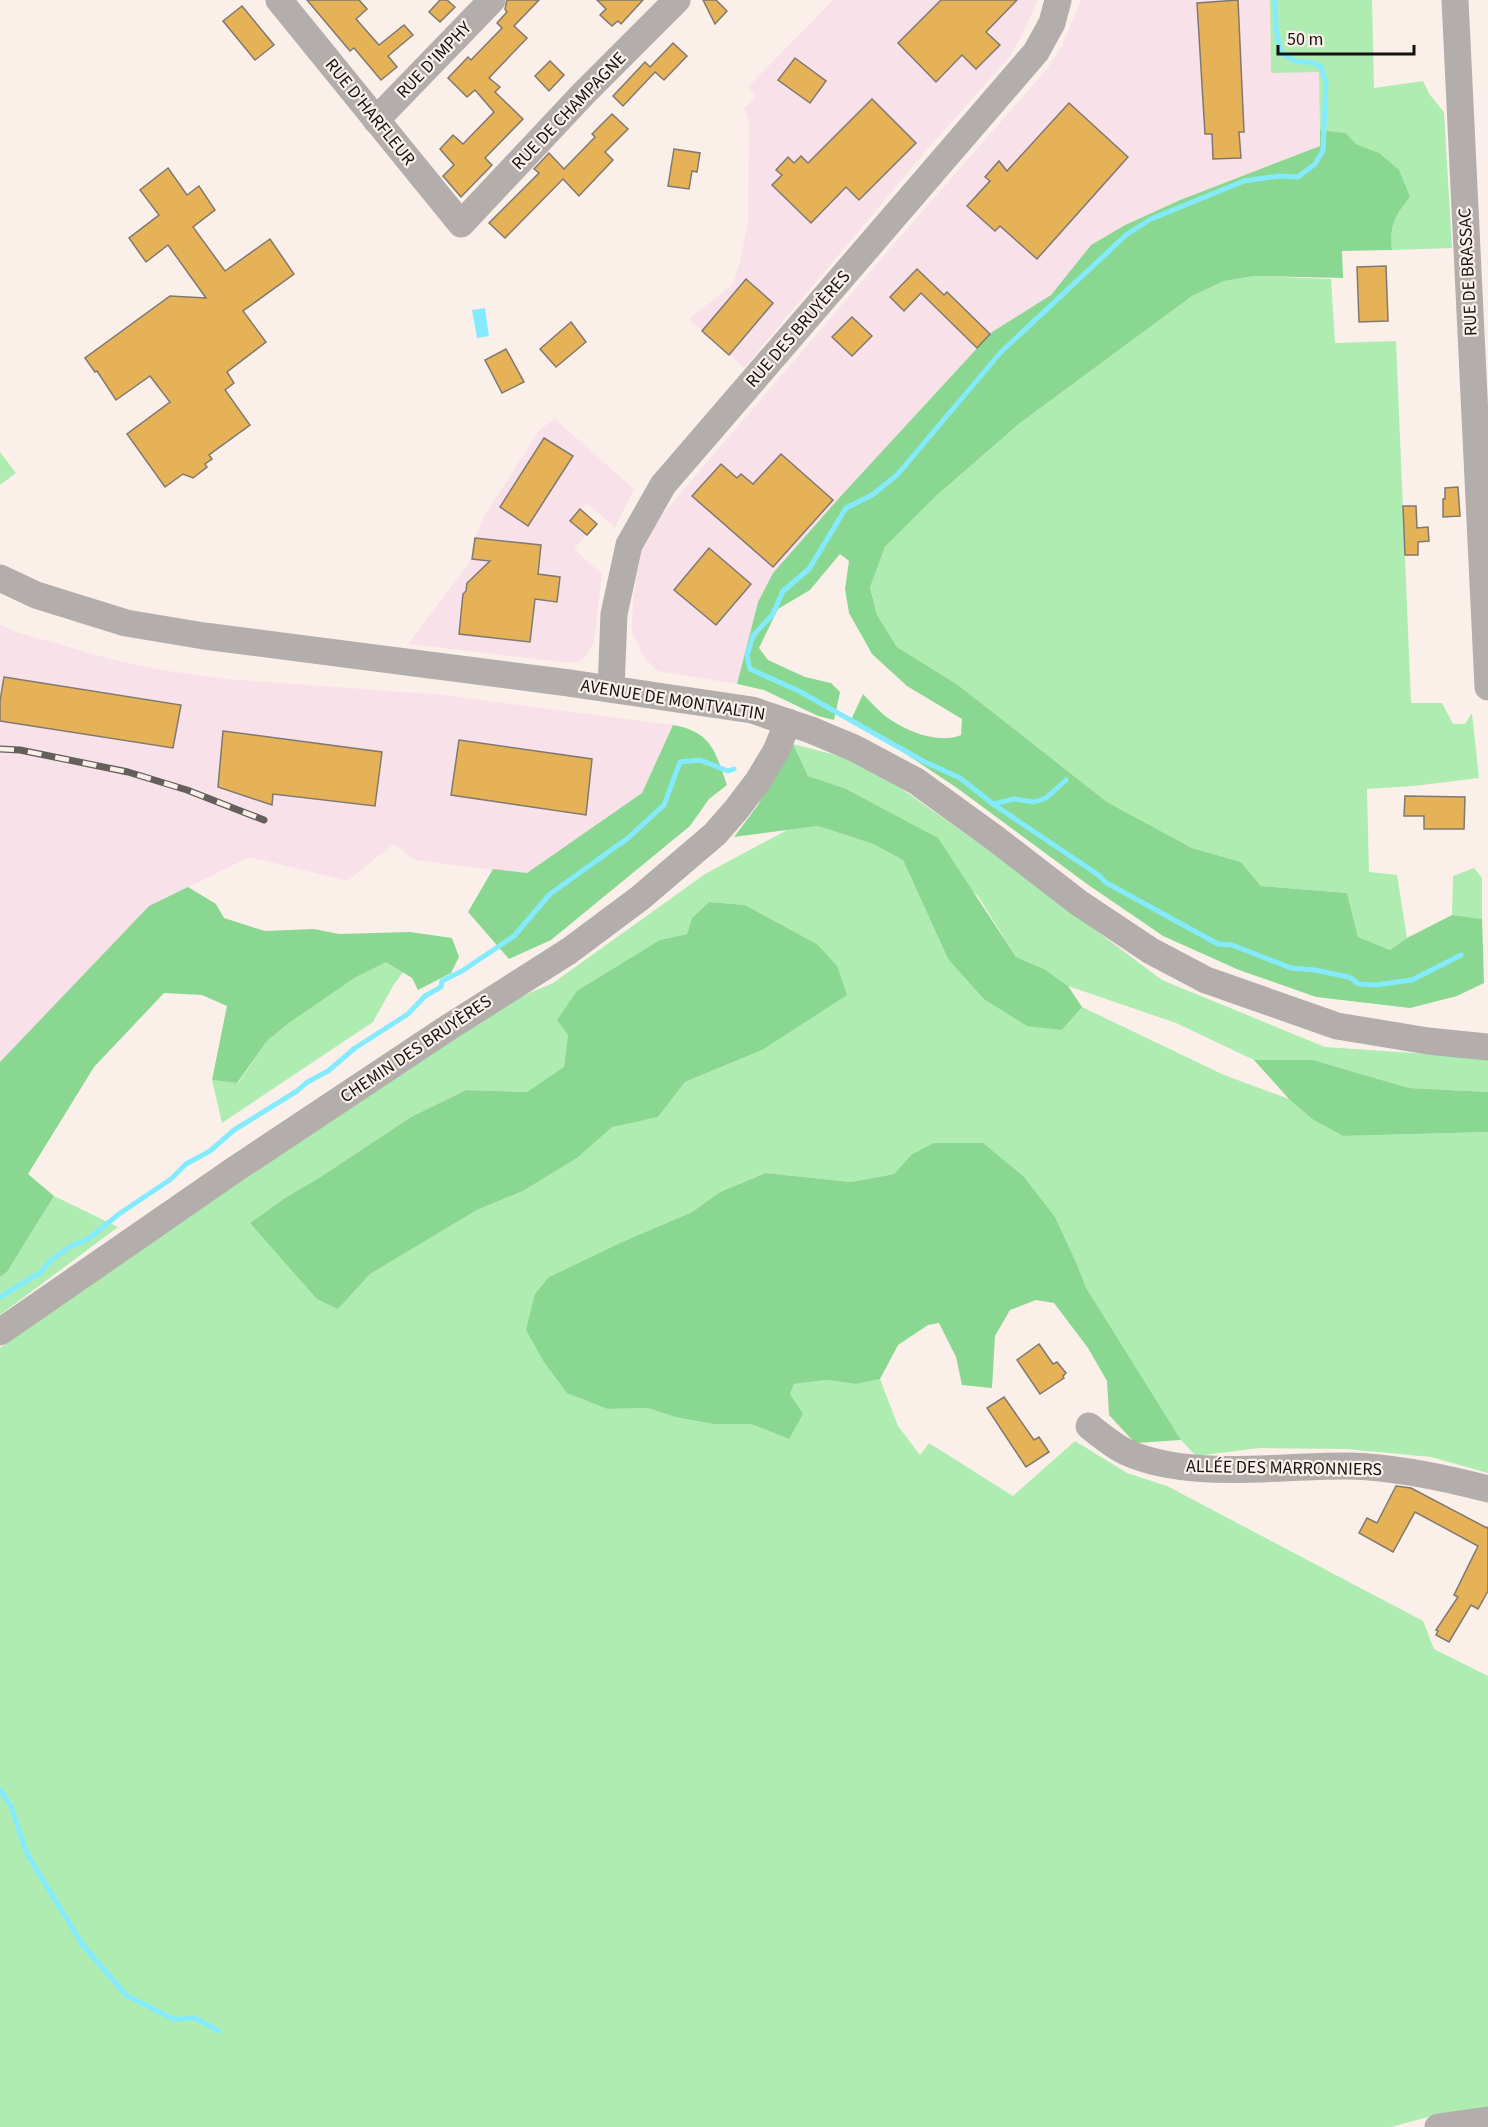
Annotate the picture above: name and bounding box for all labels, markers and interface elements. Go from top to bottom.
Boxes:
street label: RUE D'IMPHY [391,15,478,104]
scale bar [1278,18,1414,56]
text: 50 m [1287,27,1323,52]
street label: RUE DE CHAMPAGNE [506,47,632,175]
street label: RUE D'HARFLEUR [319,53,421,171]
street label: RUE DE BRASSAC [1452,207,1484,337]
street label: RUE DES BRUYÈRES [740,265,856,393]
street label: AVENUE DE MONTVALTIN [579,673,767,727]
street label: CHEMIN DES BRUYÈRES [335,989,497,1109]
street label: ALLÉE DES MARRONNIERS [1186,1454,1382,1482]

